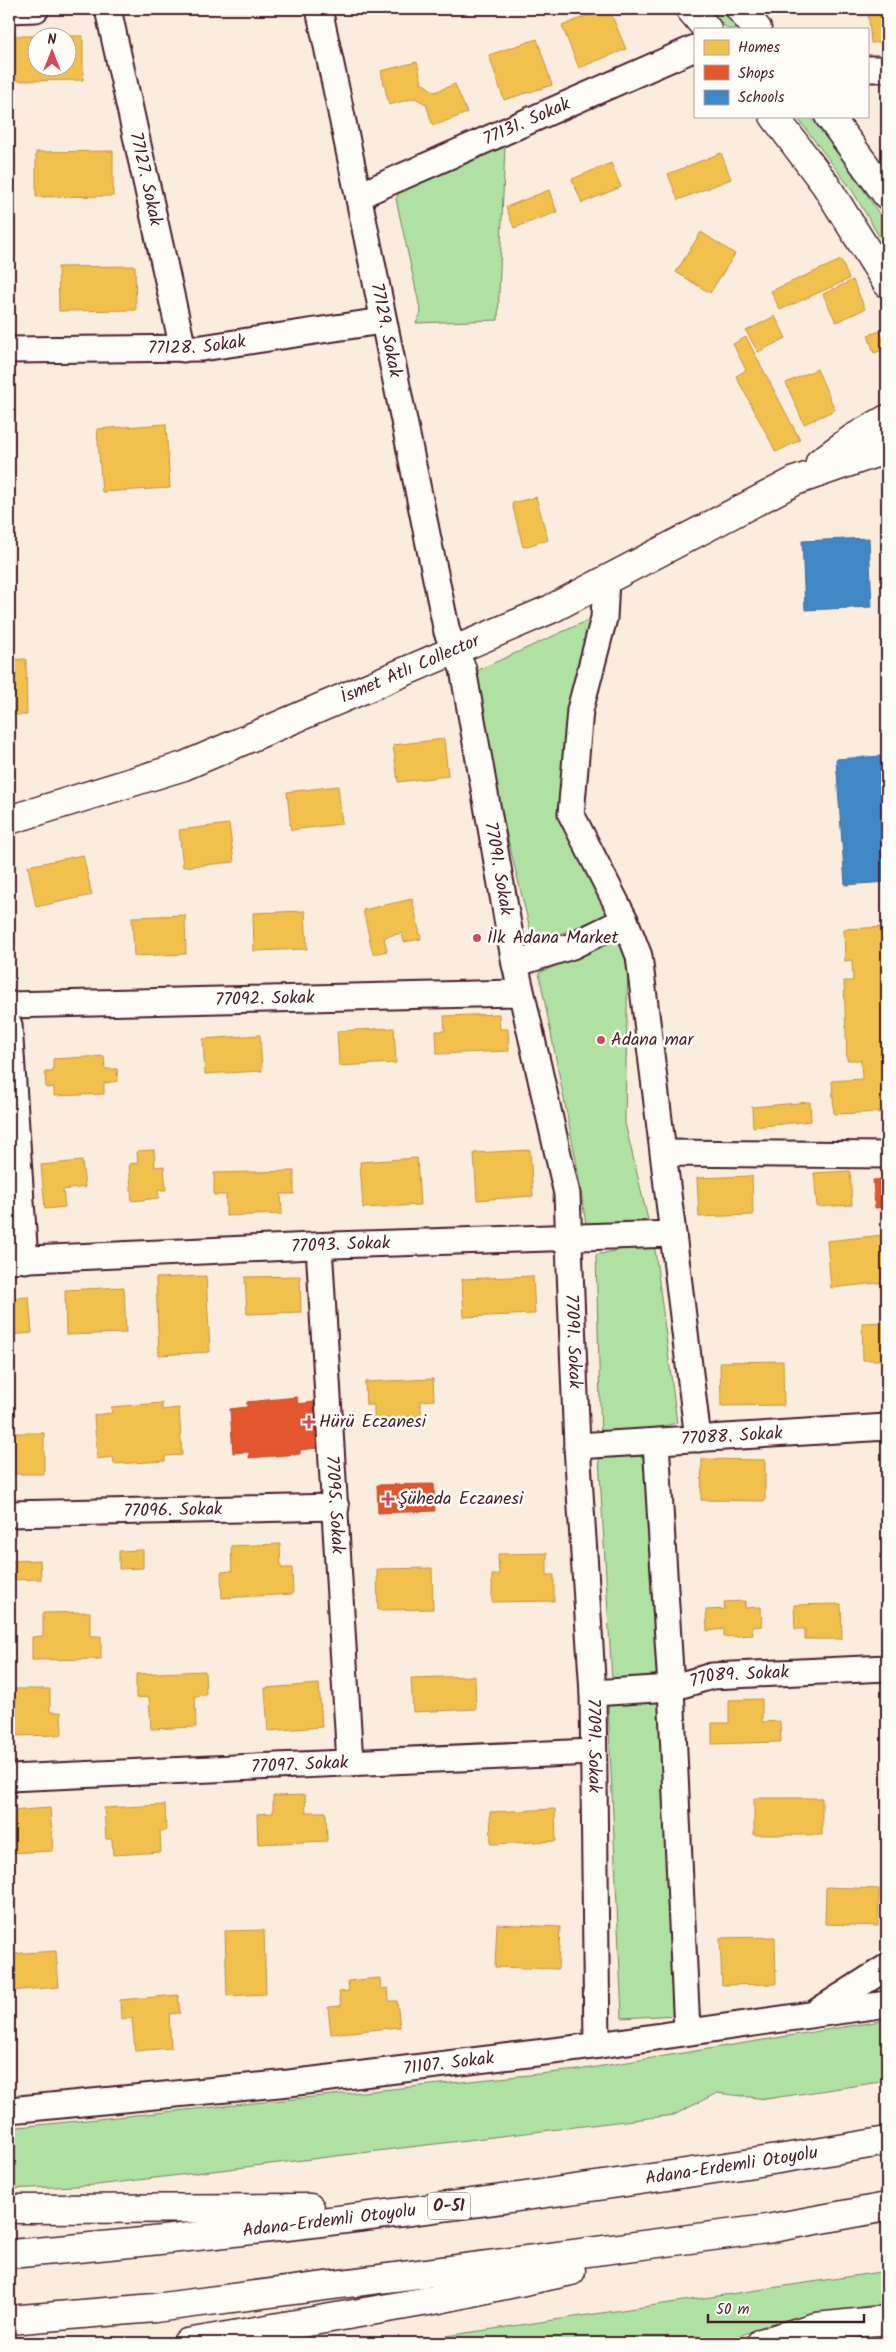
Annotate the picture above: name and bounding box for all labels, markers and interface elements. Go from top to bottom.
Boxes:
north arrow [28,28,78,78]
legend [694,28,868,118]
text: N [48,29,57,51]
text: Homes [738,36,781,60]
text: Shops [738,62,775,86]
text: Schools [738,86,785,110]
street label: 77131. Sokak [478,90,575,154]
street label: 77127. Sokak [121,129,170,229]
street label: 77129. Sokak [362,280,410,381]
street label: 77128. Sokak [148,327,248,363]
street label: İsmet Atlı Collector [336,626,485,712]
street label: 77091. Sokak [476,819,521,918]
place label: İlk Adana Market [487,924,619,953]
marker: İlk Adana Market [471,932,483,944]
street label: 77092. Sokak [215,983,316,1015]
place label: Adana mar [611,1026,694,1055]
marker: Adana mar [595,1034,607,1046]
street label: 77093. Sokak [290,1229,391,1261]
street label: 77091. Sokak [556,1293,589,1390]
place label: Hürü Eczanesi [319,1408,427,1437]
marker: Hürü Eczanesi [303,1416,315,1428]
street label: 77088. Sokak [680,1419,784,1454]
street label: 77095. Sokak [317,1454,352,1555]
place label: Şüheda Eczanesi [398,1485,524,1514]
marker: Şüheda Eczanesi [382,1493,394,1505]
street label: 77096. Sokak [123,1495,223,1526]
street label: 77089. Sokak [686,1658,790,1696]
street label: 77091. Sokak [579,1698,609,1794]
street label: 77097. Sokak [250,1748,350,1782]
street label: 71107. Sokak [401,2044,496,2084]
street label: Adana-Erdemli Otoyolu [643,2138,820,2193]
road number: O-51 [428,2192,470,2220]
street label: Adana-Erdemli Otoyolu [241,2196,418,2246]
scale bar [708,2292,865,2324]
text: 50 m [716,2298,750,2322]

